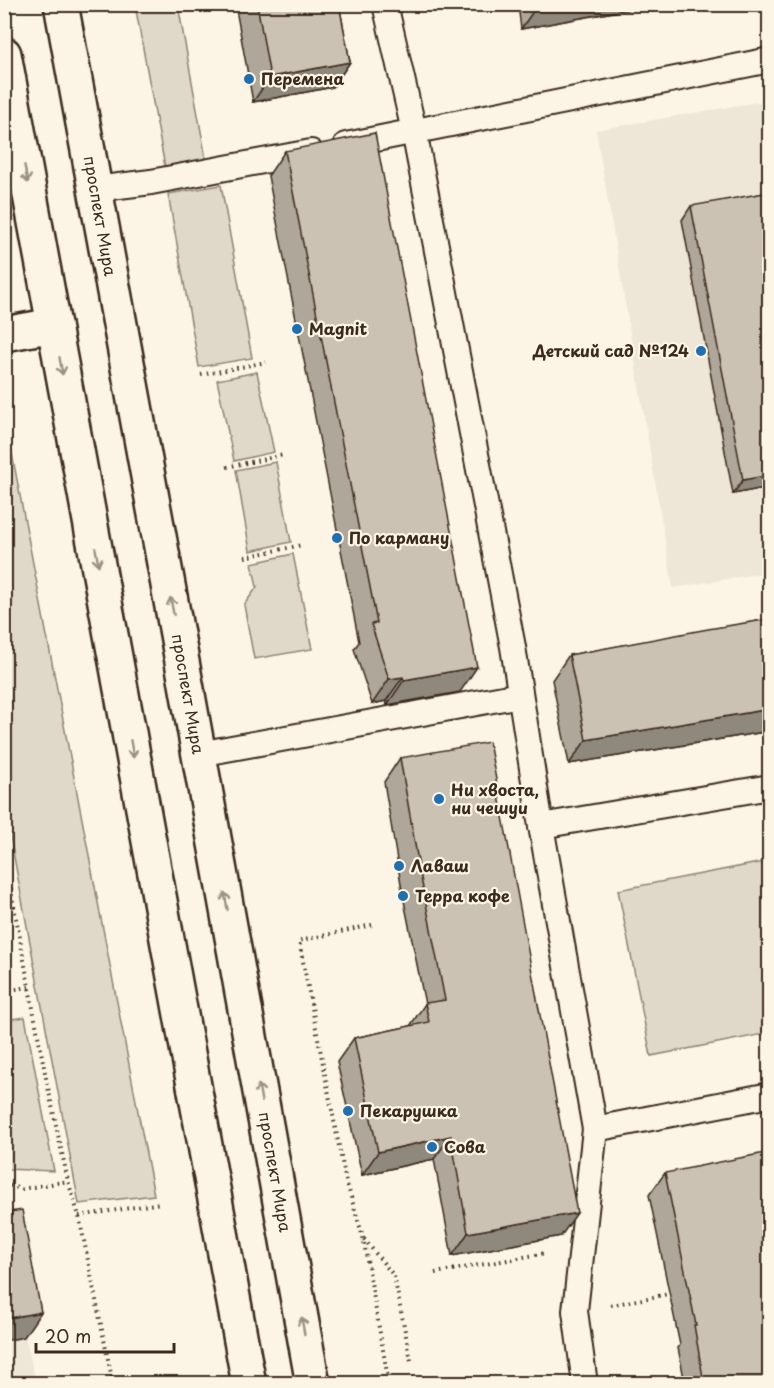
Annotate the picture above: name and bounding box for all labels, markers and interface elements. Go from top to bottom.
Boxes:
place label: Перемена [261,66,344,90]
marker: Перемена [242,72,256,86]
street label: проспект Мира [79,154,123,278]
one-way arrow [21,164,32,183]
place label: Magnit [309,316,368,340]
marker: Magnit [290,322,304,336]
place label: Детский сад №124 [532,338,689,362]
marker: Детский сад №124 [694,344,708,358]
one-way arrow [56,355,67,375]
place label: По карману [349,525,449,549]
marker: По карману [330,531,344,545]
one-way arrow [92,547,103,567]
one-way arrow [166,596,177,616]
street label: проспект Мира [167,632,211,756]
one-way arrow [127,739,138,759]
place label: Ни хвоста, ни чешуи [451,777,539,819]
marker: Ни хвоста, ни чешуи [432,792,446,806]
place label: Лаваш [411,853,469,877]
marker: Лаваш [392,859,406,873]
place label: Терра кофе [415,883,510,907]
marker: Терра кофе [396,889,410,903]
one-way arrow [220,892,231,911]
one-way arrow [254,1083,265,1103]
place label: Пекарушка [360,1098,458,1122]
marker: Пекарушка [341,1104,355,1118]
street label: проспект Мира [254,1110,298,1234]
place label: Сова [444,1134,486,1158]
marker: Сова [425,1140,439,1154]
scale bar [36,1316,174,1354]
one-way arrow [297,1317,308,1336]
text: 20 m [45,1322,91,1349]

